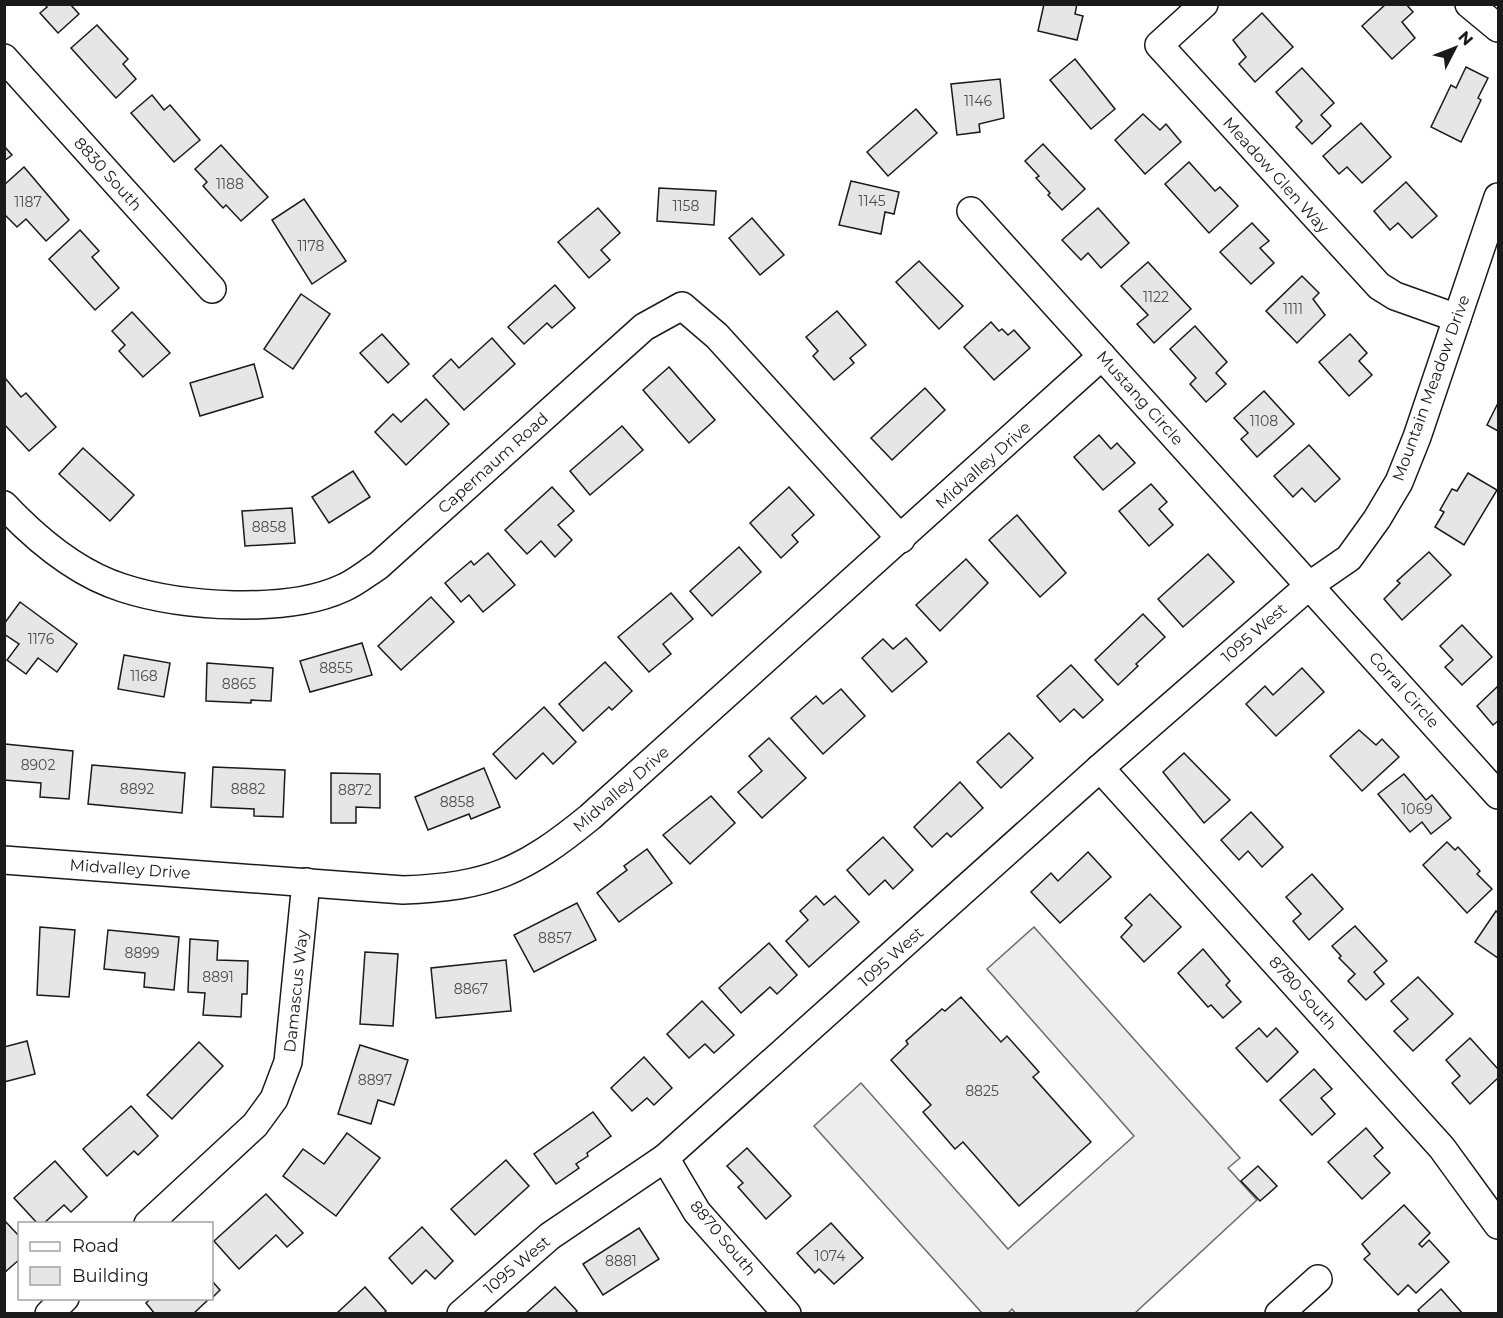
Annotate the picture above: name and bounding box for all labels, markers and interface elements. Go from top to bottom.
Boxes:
north arrow [1425,18,1485,78]
text: N [1454,27,1477,49]
house number: 1146 [964,92,992,110]
street label: Meadow Glen Way [1219,113,1333,237]
street label: 8830 South [70,133,146,215]
house number: 1188 [216,175,244,193]
house number: 1145 [858,192,886,210]
house number: 1187 [14,193,42,211]
house number: 1158 [673,197,700,215]
house number: 1178 [297,237,325,255]
house number: 1122 [1143,288,1169,306]
street label: Mountain Meadow Drive [1388,292,1474,484]
house number: 1111 [1283,300,1303,318]
street label: Mustang Circle [1093,347,1187,449]
street label: Capernaum Road [434,409,552,517]
house number: 1108 [1250,412,1278,430]
street label: Midvalley Drive [932,417,1034,513]
house number: 8858 [252,518,286,536]
street label: 1095 West [1217,599,1291,666]
house number: 1176 [28,630,55,648]
street label: Corral Circle [1365,648,1443,732]
house number: 8855 [319,659,353,677]
house number: 1168 [130,667,158,685]
house number: 8865 [222,675,256,693]
street label: Midvalley Drive [569,742,673,836]
house number: 8902 [21,756,55,774]
house number: 8892 [120,780,154,798]
house number: 8882 [231,780,265,798]
house number: 8872 [338,781,372,799]
house number: 8858 [440,793,474,811]
house number: 1069 [1401,800,1433,818]
street label: Midvalley Drive [69,855,191,883]
street label: 1095 West [855,923,928,991]
street label: Damascus Way [280,928,312,1053]
house number: 8857 [538,929,572,947]
house number: 8899 [125,944,159,962]
street label: 8780 South [1265,952,1341,1034]
house number: 8891 [202,968,234,986]
house number: 8867 [454,980,488,998]
house number: 8897 [358,1071,392,1089]
house number: 8825 [965,1082,999,1100]
street label: 8870 South [686,1197,760,1279]
legend [18,1222,213,1300]
street label: 1095 West [480,1232,554,1298]
text: Road [72,1235,119,1257]
house number: 1074 [815,1247,846,1265]
house number: 8881 [605,1252,637,1270]
text: Building [72,1265,149,1287]

